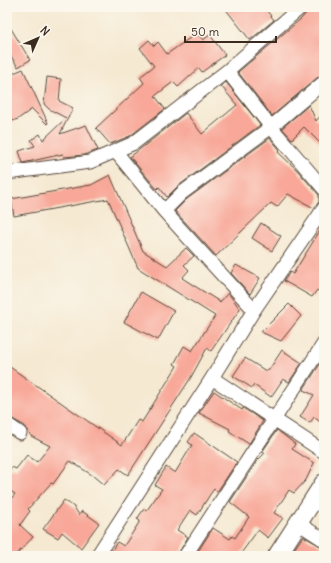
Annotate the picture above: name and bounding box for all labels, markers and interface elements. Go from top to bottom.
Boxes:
north arrow [18,18,58,58]
scale bar [185,18,276,44]
text: N [37,23,53,39]
text: 50 m [191,24,220,39]

